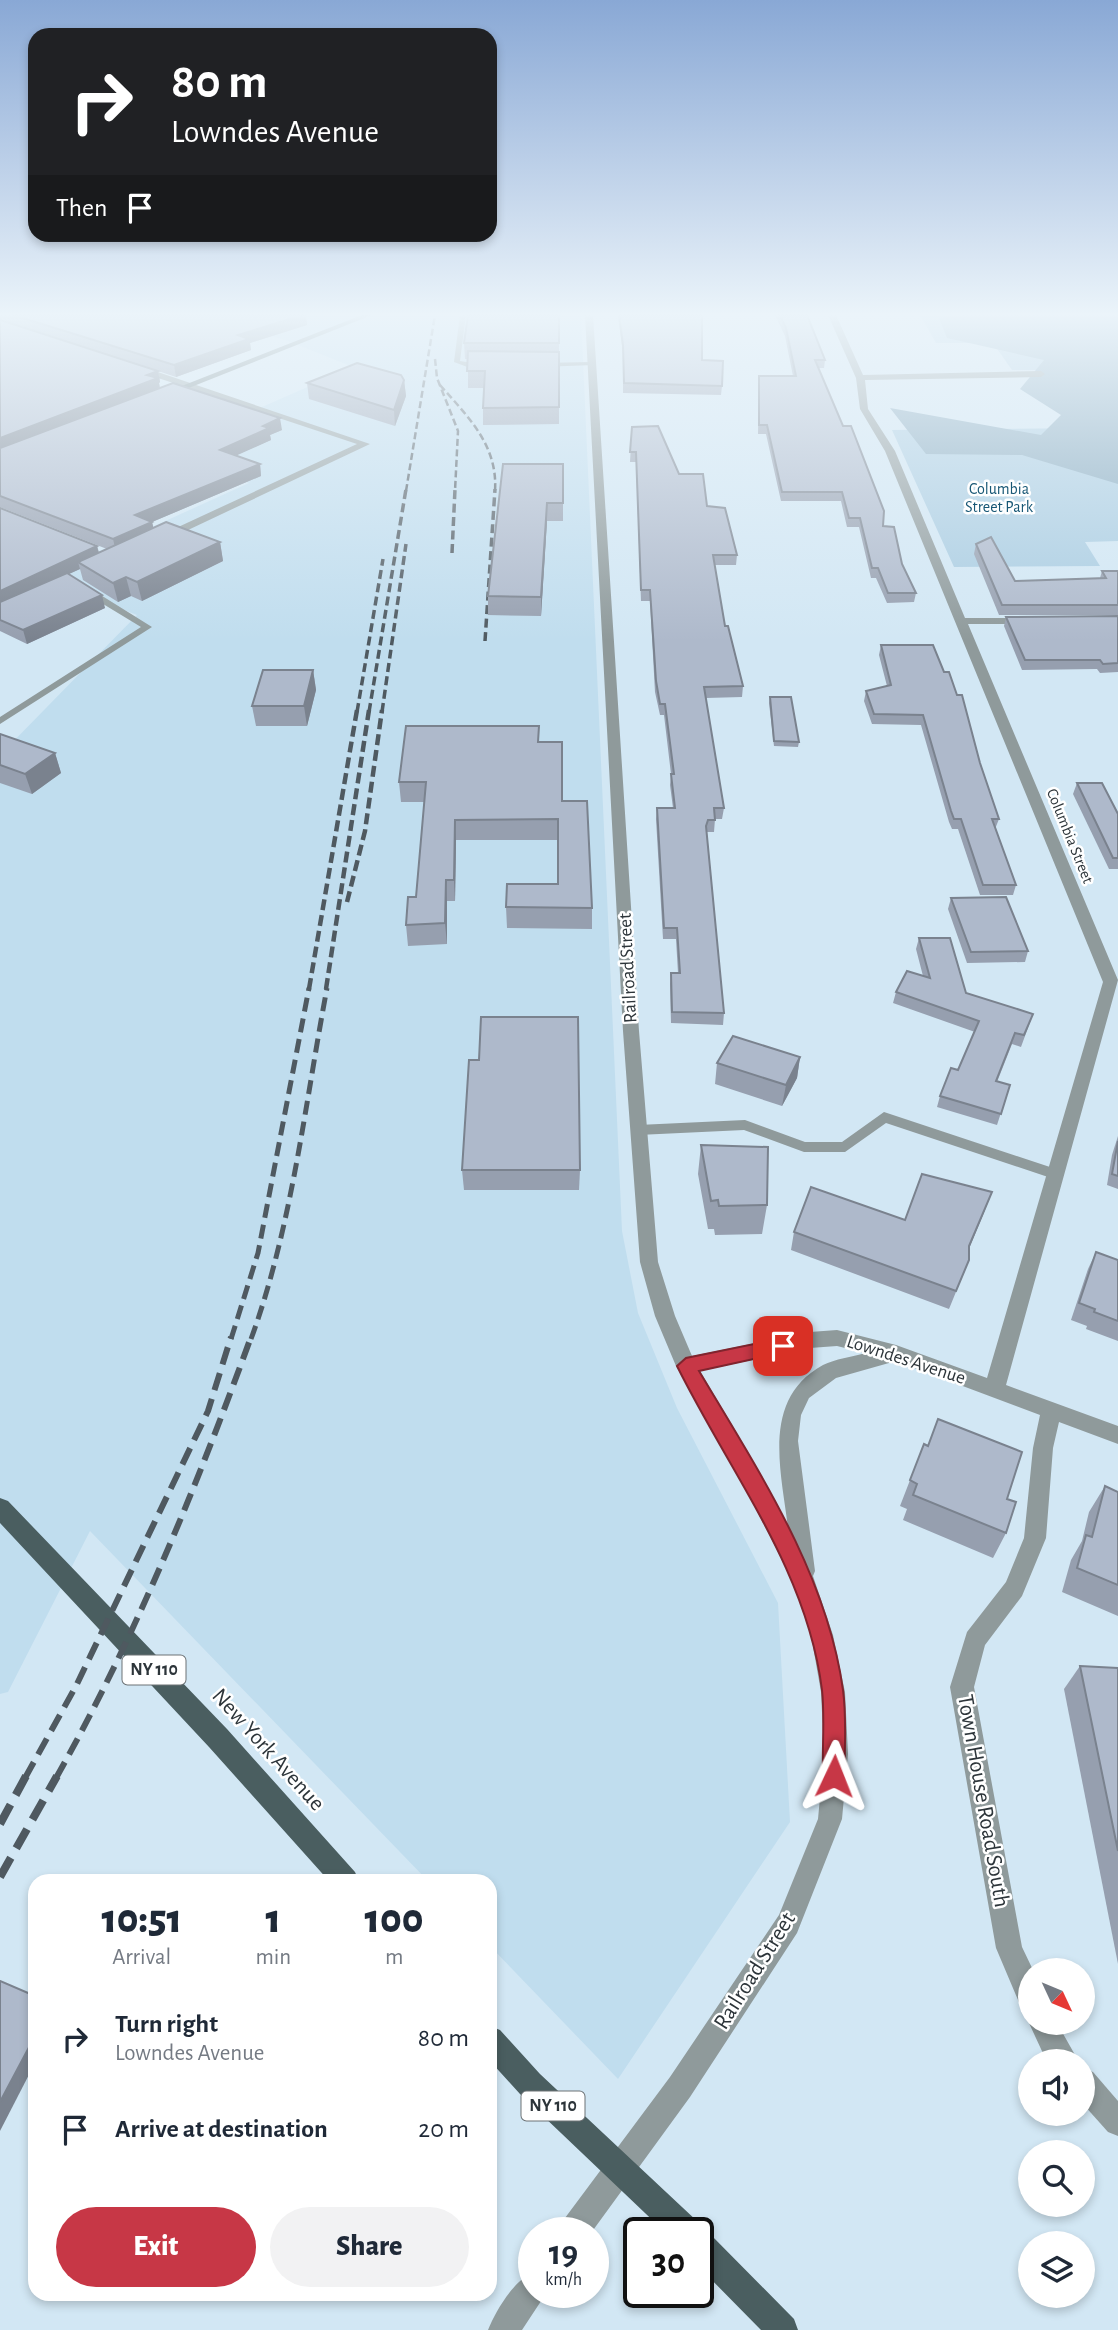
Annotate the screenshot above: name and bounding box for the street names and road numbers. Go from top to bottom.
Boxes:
street label: Columbia Street [1044,786,1096,886]
street label: Railroad Street [616,913,640,1023]
street label: Lowndes Avenue [844,1332,968,1388]
road number: NY 110 [122,1656,186,1685]
street label: New York Avenue [207,1684,329,1816]
street label: Town House Road South [953,1693,1013,1909]
street label: Railroad Street [710,1908,800,2034]
road number: NY 110 [522,2092,584,2120]

